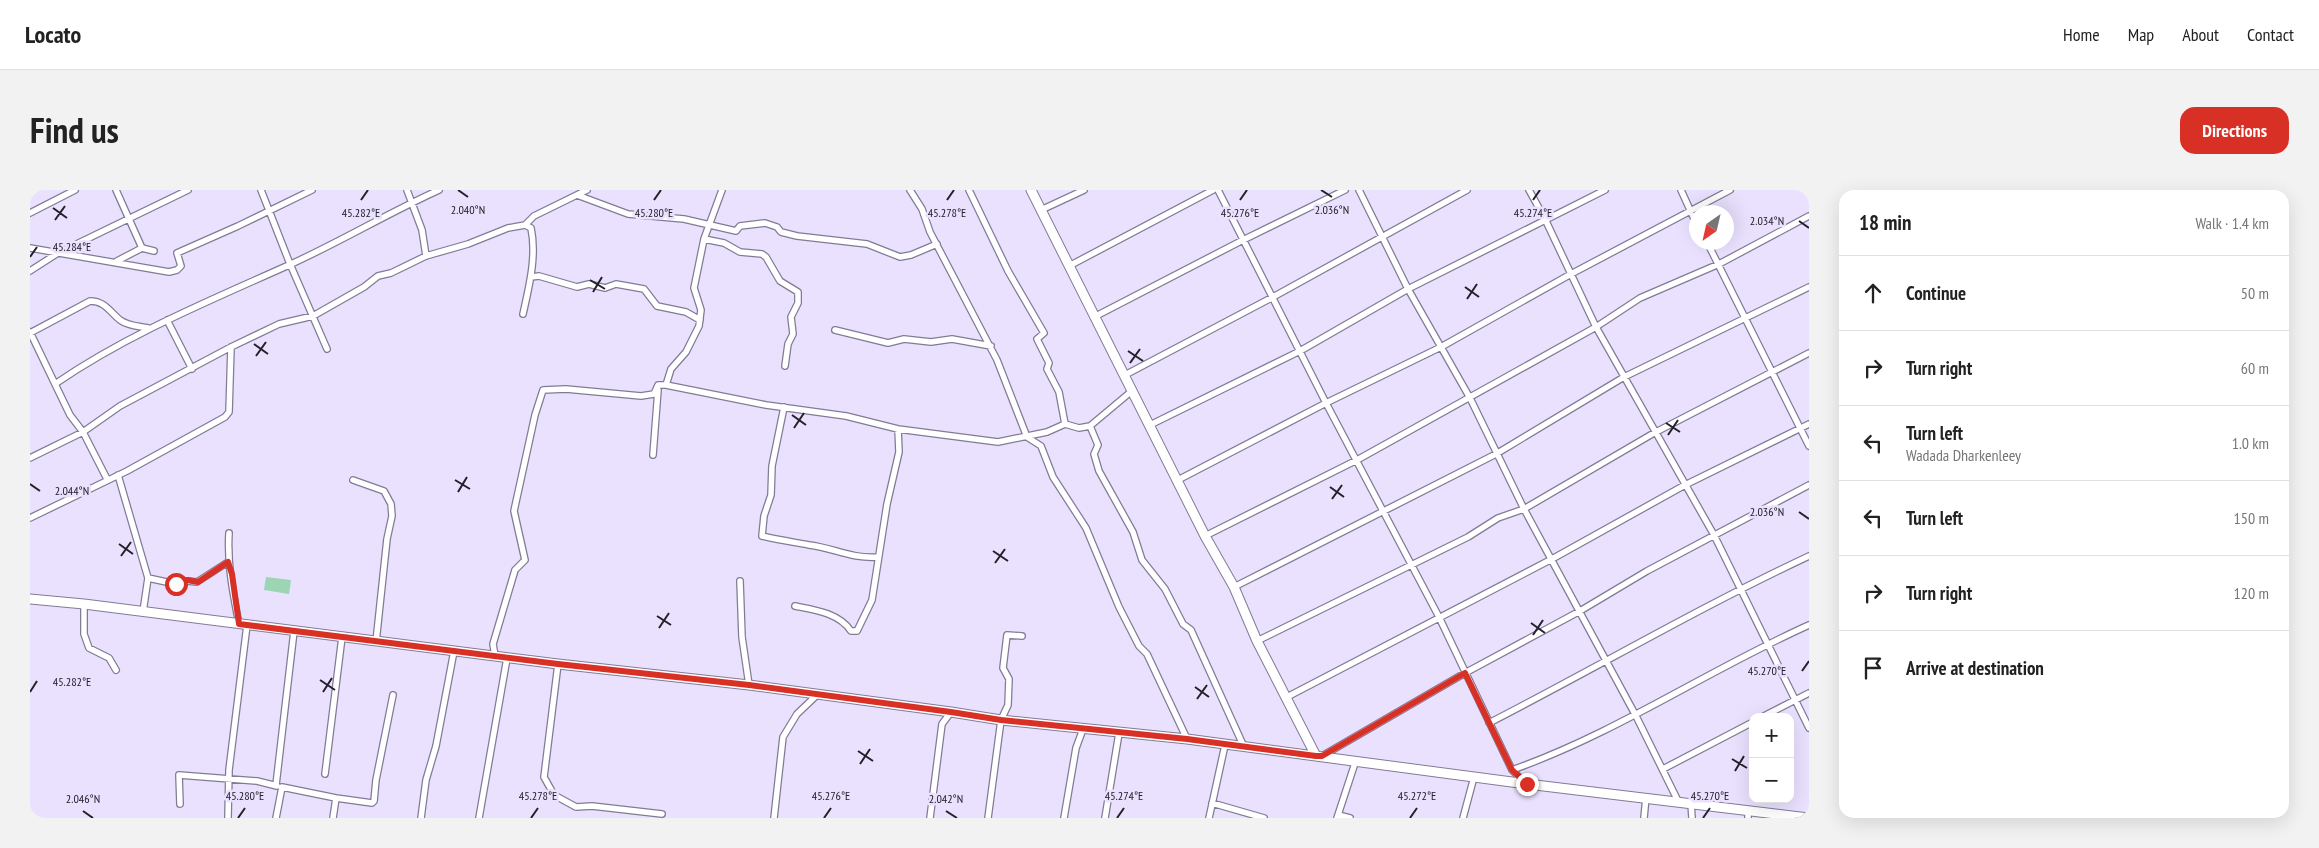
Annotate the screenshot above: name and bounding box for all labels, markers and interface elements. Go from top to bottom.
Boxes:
text: Locato [25,19,81,50]
text: Home [2063,23,2100,46]
text: Map [2128,23,2154,46]
text: About [2182,23,2219,46]
text: Contact [2247,23,2294,46]
text: Find us [30,107,119,153]
button: Directions [2180,107,2289,154]
text: 2.040°N [451,202,485,217]
text: 2.036°N [1315,202,1349,217]
text: 45.282°E [342,205,380,220]
text: 45.280°E [635,205,673,220]
text: 45.278°E [928,205,966,220]
text: 45.276°E [1221,205,1259,220]
text: 45.274°E [1514,205,1552,220]
north arrow [1689,205,1734,250]
text: 18 min [1859,209,1911,236]
text: 2.034°N [1750,213,1784,228]
text: Walk · 1.4 km [2195,213,2269,233]
text: 45.284°E [53,239,91,254]
icon: ahead [1859,279,1887,307]
text: Continue [1906,281,1966,305]
text: 50 m [2241,283,2269,303]
icon: right [1859,354,1887,382]
text: Turn right [1906,356,1972,380]
text: 60 m [2241,358,2269,378]
text: Turn left [1906,421,1963,445]
icon: left [1859,429,1887,457]
text: 1.0 km [2232,433,2269,453]
text: Wadada Dharkenleey [1906,445,2021,465]
text: 2.044°N [55,483,89,498]
text: 2.036°N [1750,504,1784,519]
icon: left [1859,504,1887,532]
text: Turn left [1906,506,1963,530]
text: 150 m [2234,508,2269,528]
route start [165,573,188,596]
icon: right [1859,579,1887,607]
text: Turn right [1906,581,1972,605]
text: 120 m [2234,583,2269,603]
icon: arrive [1859,654,1887,682]
text: Arrive at destination [1906,656,2044,680]
text: 45.270°E [1748,663,1786,678]
text: 45.282°E [53,674,91,689]
map controls [1749,713,1794,803]
button: + [1749,713,1794,758]
button: − [1749,758,1794,803]
route end [1516,773,1539,796]
text: 45.280°E [226,788,264,803]
text: 45.278°E [519,788,557,803]
text: 45.276°E [812,788,850,803]
text: 45.274°E [1105,788,1143,803]
text: 45.272°E [1398,788,1436,803]
text: 45.270°E [1691,788,1729,803]
text: 2.046°N [66,791,100,806]
text: 2.042°N [929,791,963,806]

